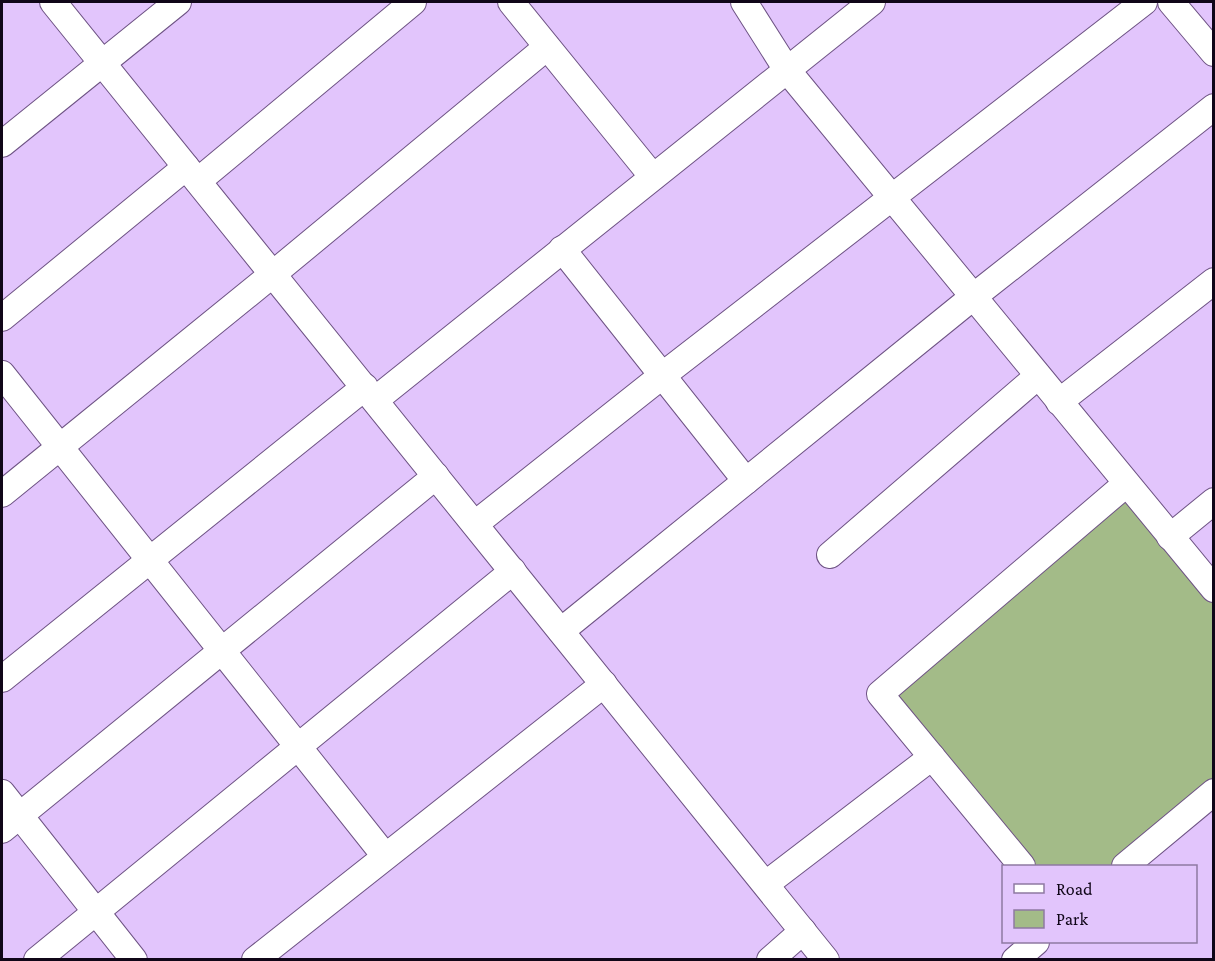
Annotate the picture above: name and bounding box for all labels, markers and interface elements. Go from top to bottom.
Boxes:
legend [1002,865,1197,943]
text: Road [1056,879,1093,899]
text: Park [1056,909,1088,929]

